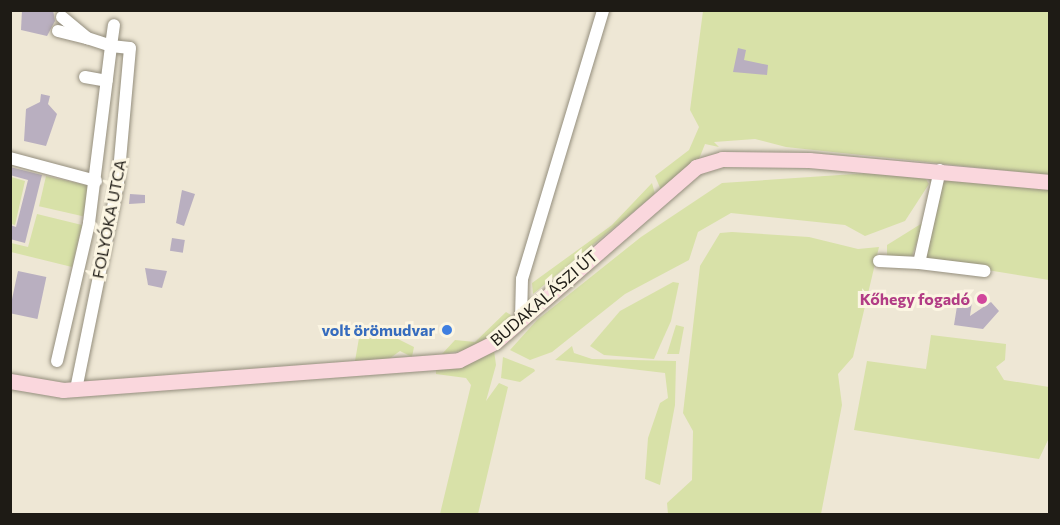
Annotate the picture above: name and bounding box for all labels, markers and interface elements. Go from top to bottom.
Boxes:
street label: FOLYÓKA UTCA [88,158,130,280]
street label: BUDAKALÁSZI ÚT [486,246,602,350]
place label: Kőhegy fogadó [860,289,970,309]
marker: Kőhegy fogadó [975,292,989,306]
place label: volt örömudvar [321,320,435,340]
marker: volt örömudvar [440,323,454,337]

